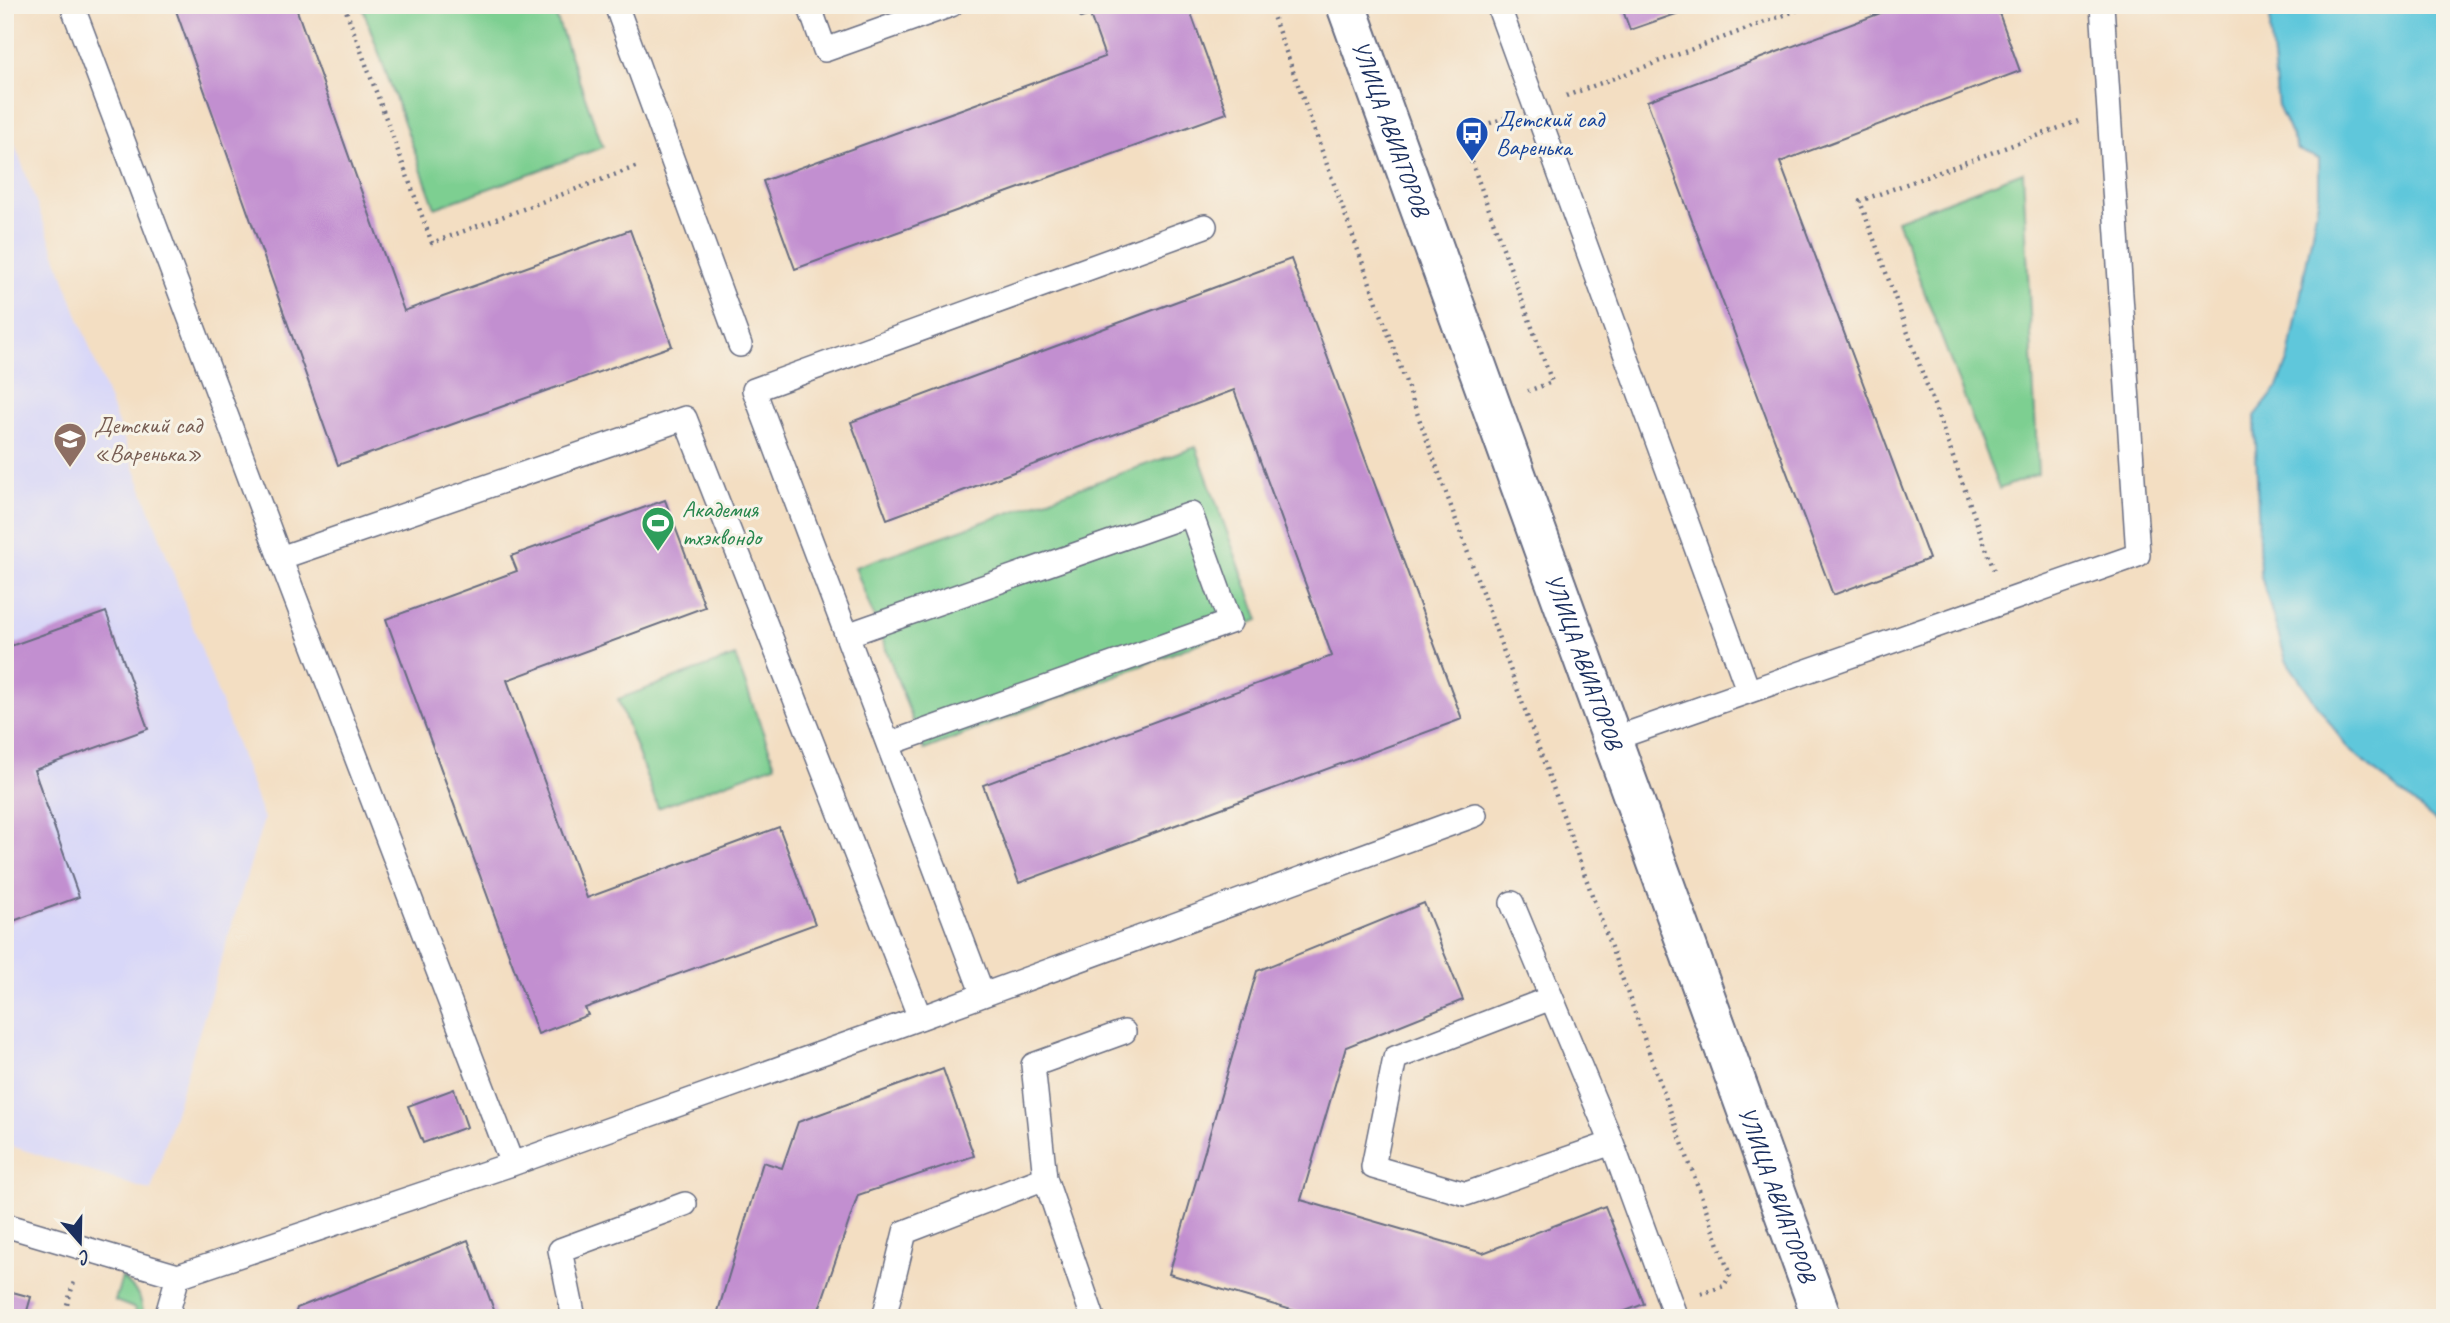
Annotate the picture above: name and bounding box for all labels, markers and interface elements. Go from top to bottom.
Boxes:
street label: УЛИЦА АВИАТОРОВ [1345,36,1437,222]
place label: Детский сад Варенька [1496,104,1606,162]
bus stop icon: Детский сад Варенька [1453,114,1491,163]
place label: Детский сад «Варенька» [94,410,204,468]
school or university icon: Детский сад «Варенька» [51,420,89,469]
place label: Академия тхэквондо [682,494,763,552]
sports icon: Академия тхэквондо [639,504,677,553]
street label: УЛИЦА АВИАТОРОВ [1538,569,1630,755]
street label: УЛИЦА АВИАТОРОВ [1732,1103,1823,1288]
north arrow [46,1208,116,1278]
text: С [74,1244,94,1271]

